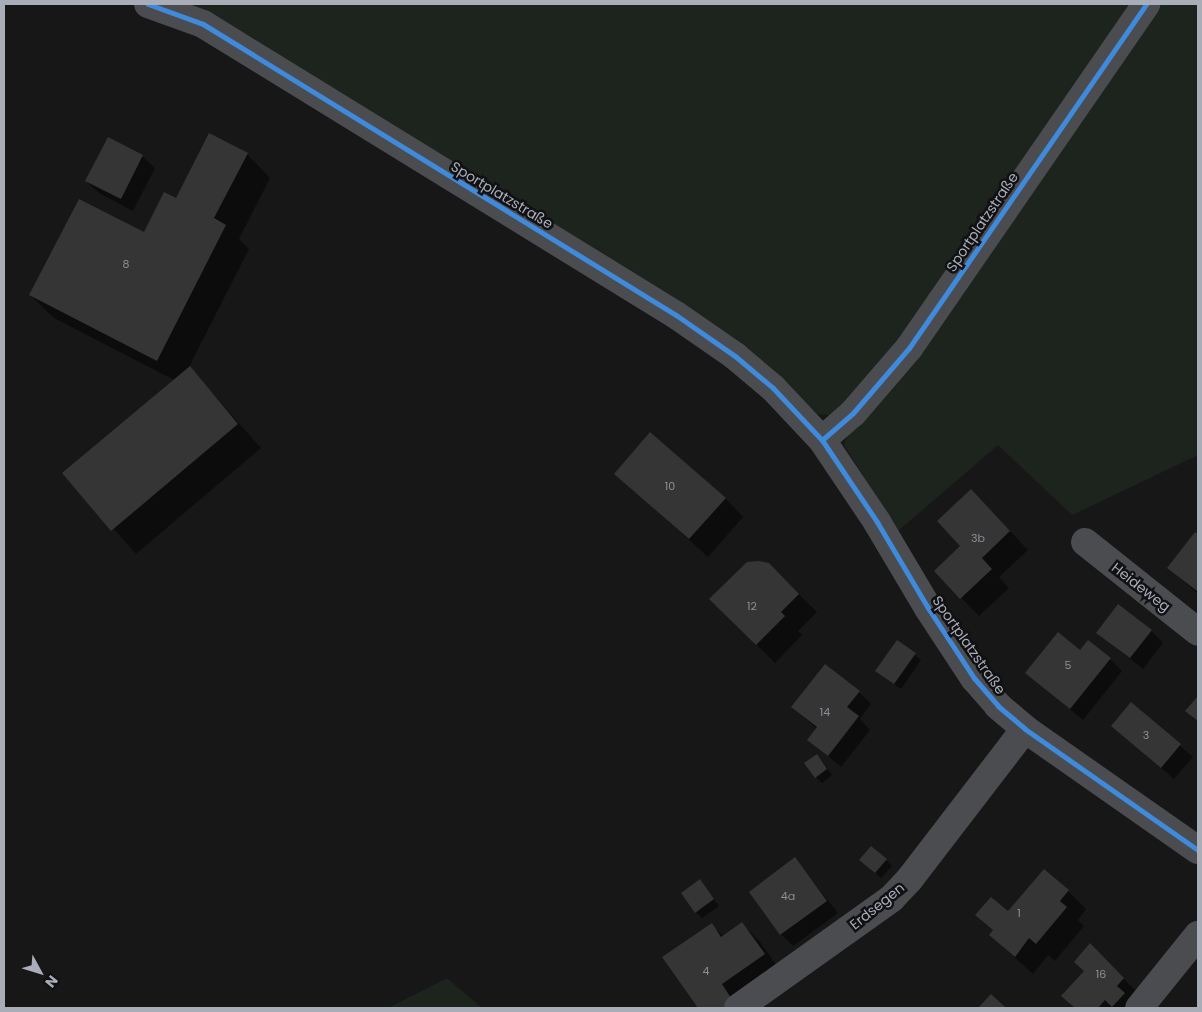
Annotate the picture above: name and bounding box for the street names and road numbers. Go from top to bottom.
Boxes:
street label: Sportplatzstraße [448,158,556,232]
street label: Sportplatzstraße [943,169,1021,275]
street label: Heideweg [1108,559,1174,615]
street label: Sportplatzstraße [929,593,1009,697]
street label: Erdsegen [846,879,908,933]

